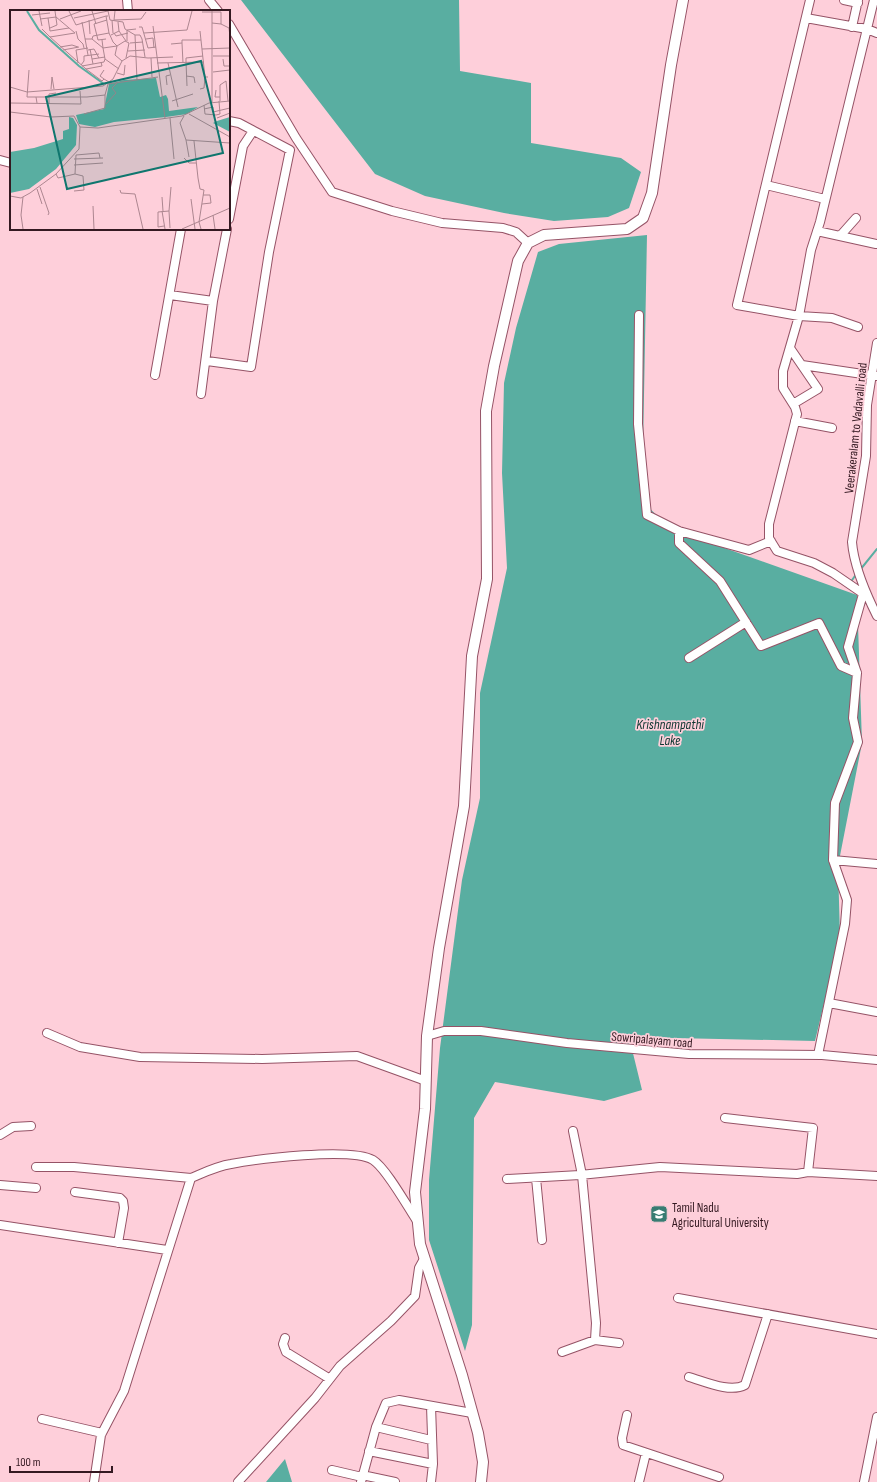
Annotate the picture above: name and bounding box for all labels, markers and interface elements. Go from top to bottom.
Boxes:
inset map [10,10,230,230]
street label: Veerakeralam to Vadavalli road [841,362,871,494]
water label: Krishnampathi Lake [636,716,704,749]
street label: Sowripalayam road [611,1028,693,1052]
place label: Tamil Nadu Agricultural University [671,1200,769,1231]
school or university icon: Tamil Nadu Agricultural University [649,1204,669,1224]
scale bar [10,1448,112,1474]
text: 100 m [16,1455,41,1470]

